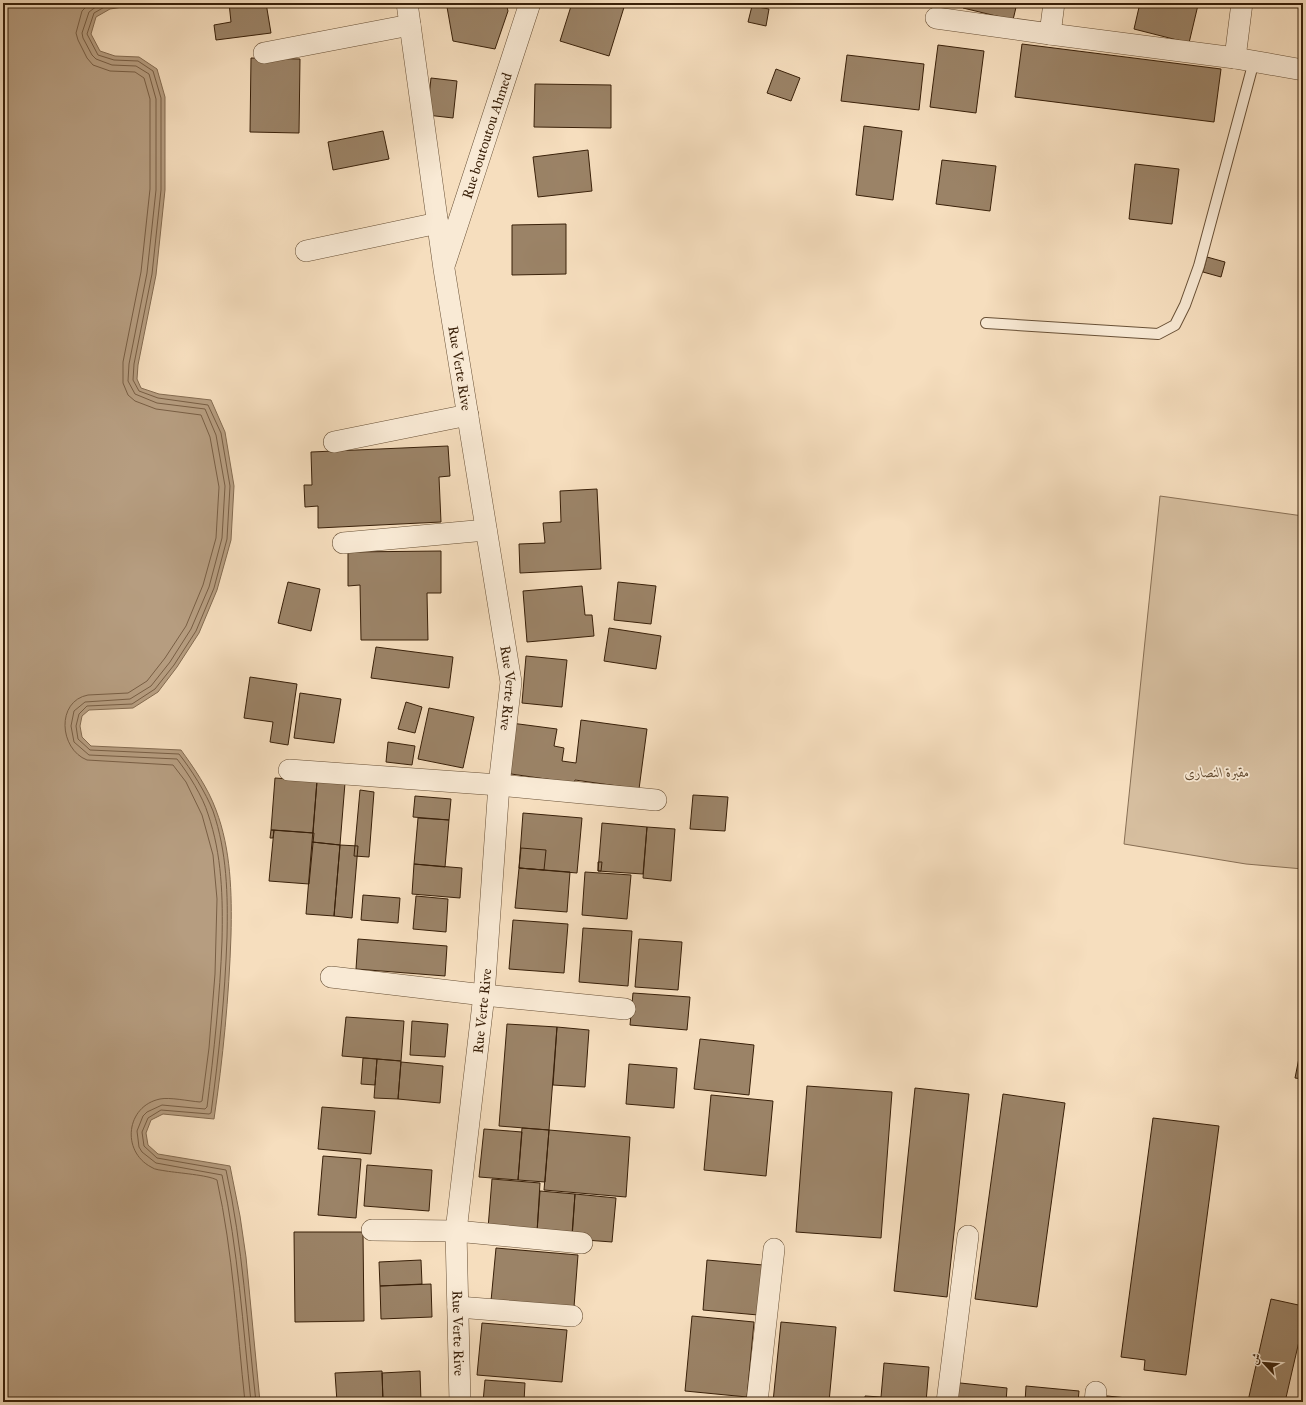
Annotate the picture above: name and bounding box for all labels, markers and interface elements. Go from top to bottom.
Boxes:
street label: Rue boutoutou Ahmed [459,71,516,201]
street label: Rue Verte Rive [444,325,475,412]
street label: Rue Verte Rive [496,644,519,732]
park label: مقبرة النصارى [1184,764,1250,781]
street label: Rue Verte Rive [470,967,495,1055]
street label: Rue Verte Rive [448,1290,467,1376]
north arrow [1244,1343,1284,1383]
text: ش [1247,1351,1264,1367]

